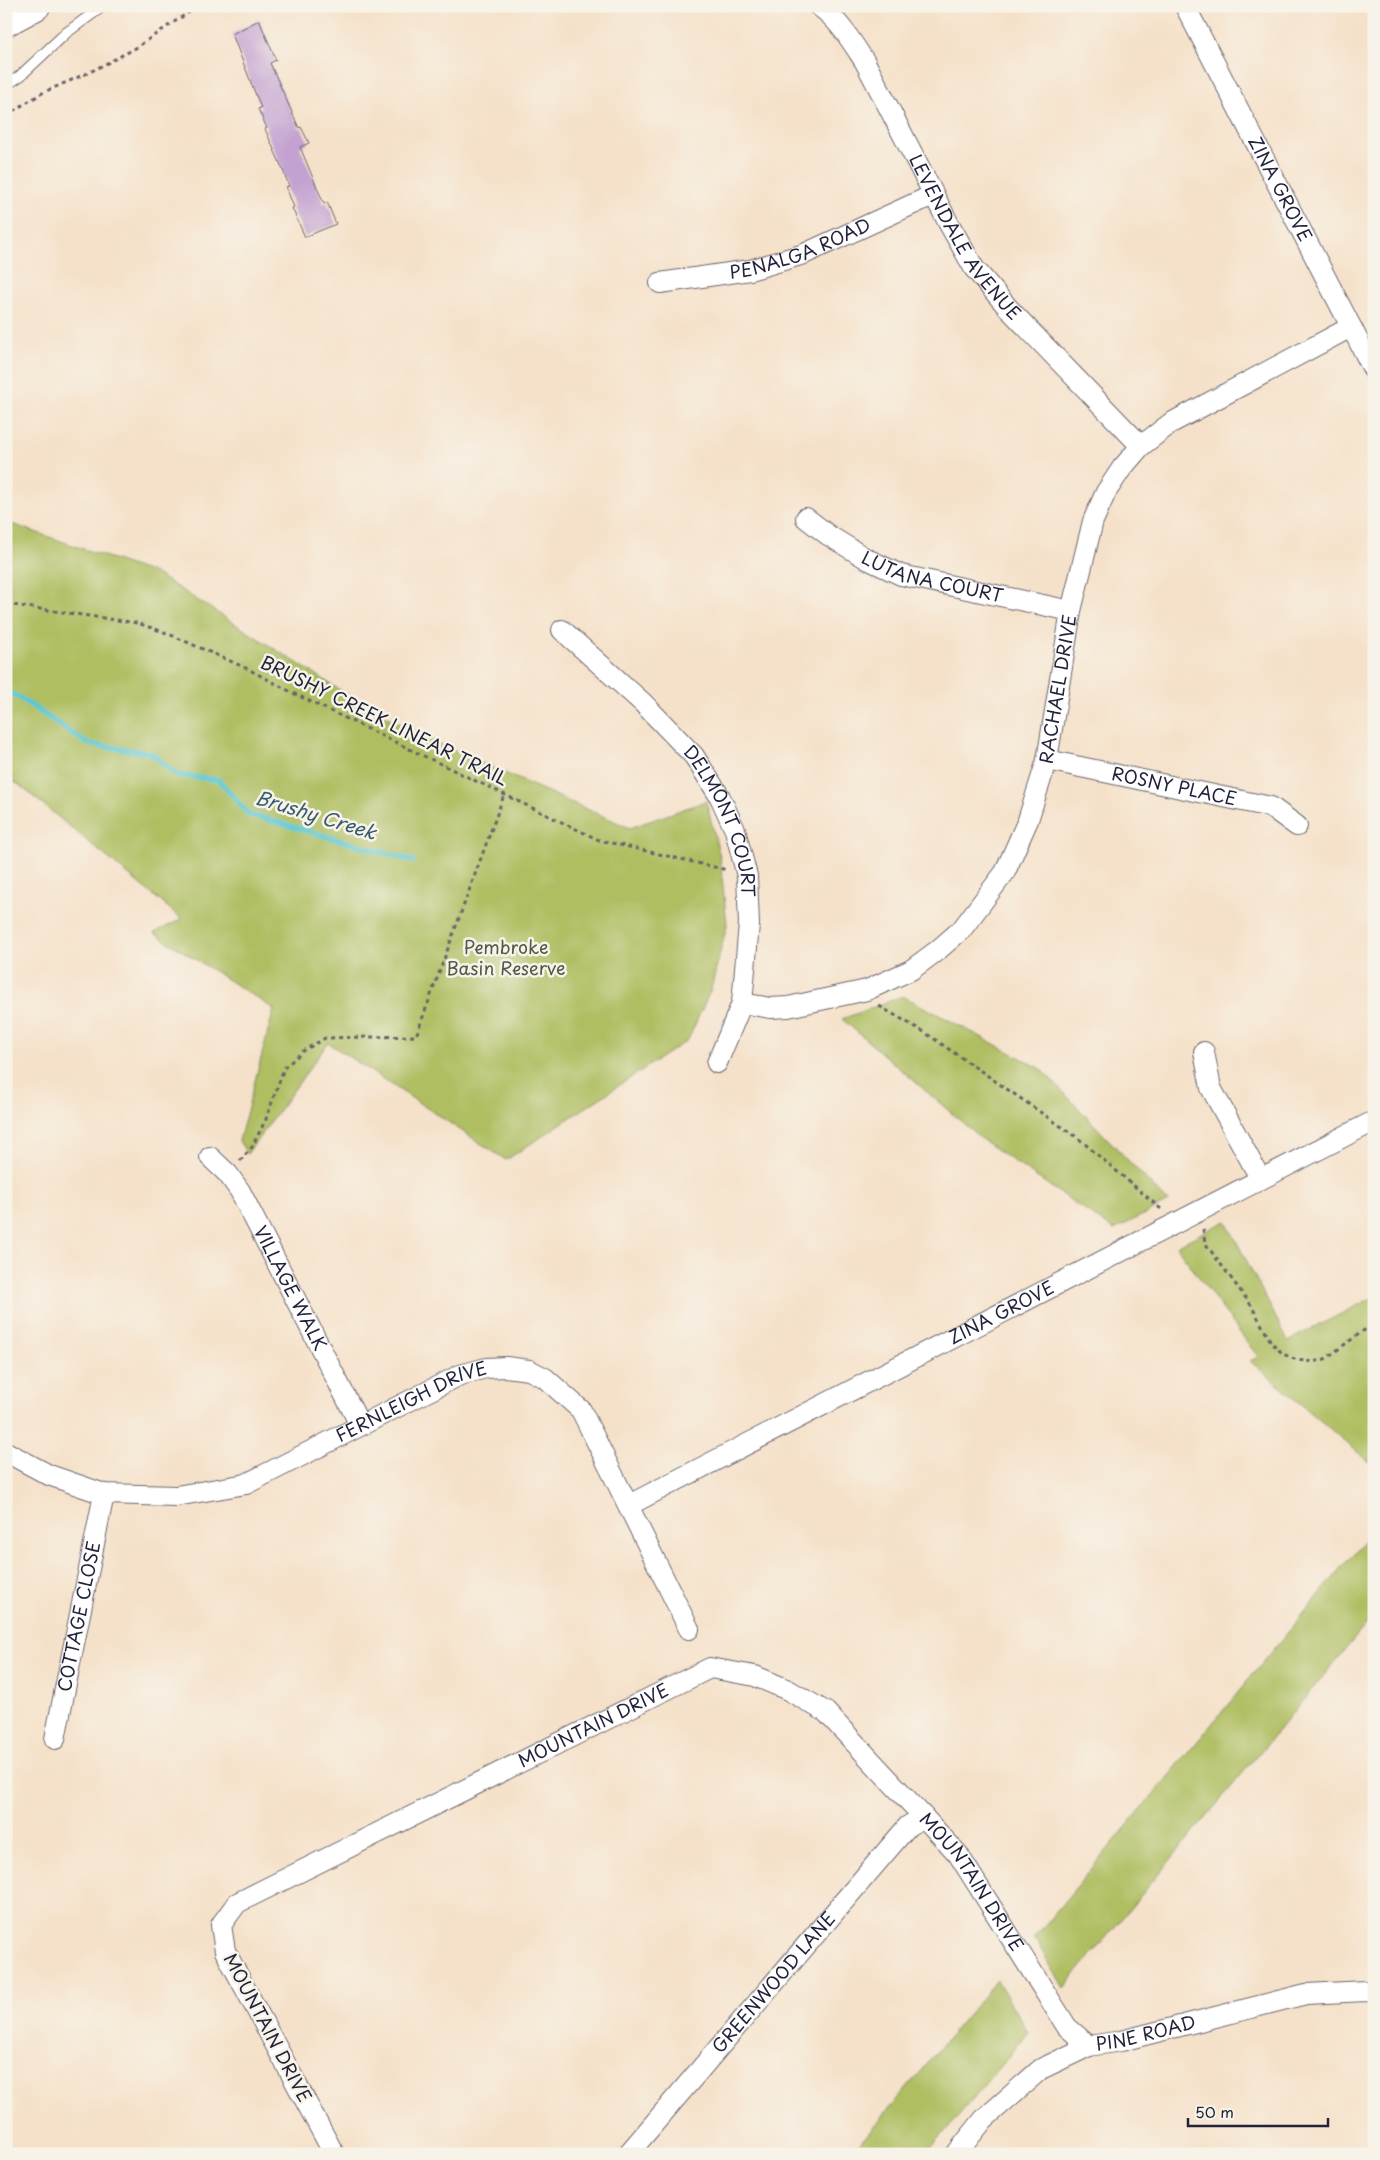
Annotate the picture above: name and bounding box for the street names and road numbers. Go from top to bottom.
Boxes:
street label: ZINA GROVE [1243,131,1320,246]
street label: LEVENDALE AVENUE [903,149,1028,325]
street label: PENALGA ROAD [727,210,875,285]
street label: LUTANA COURT [857,543,1006,608]
street label: RACHAEL DRIVE [1032,612,1082,765]
street label: BRUSHY CREEK LINEAR TRAIL [256,648,513,791]
street label: DELMONT COURT [678,738,763,898]
street label: ROSNY PLACE [1110,759,1239,811]
street label: VILLAGE WALK [248,1221,335,1355]
street label: ZINA GROVE [943,1273,1058,1350]
street label: FERNLEIGH DRIVE [331,1353,489,1448]
street label: COTTAGE CLOSE [50,1538,106,1694]
street label: MOUNTAIN DRIVE [513,1676,673,1773]
street label: MOUNTAIN DRIVE [914,1806,1031,1956]
street label: GREENWOOD LANE [705,1905,841,2058]
street label: MOUNTAIN DRIVE [218,1948,319,2107]
street label: PINE ROAD [1094,2008,1198,2057]

